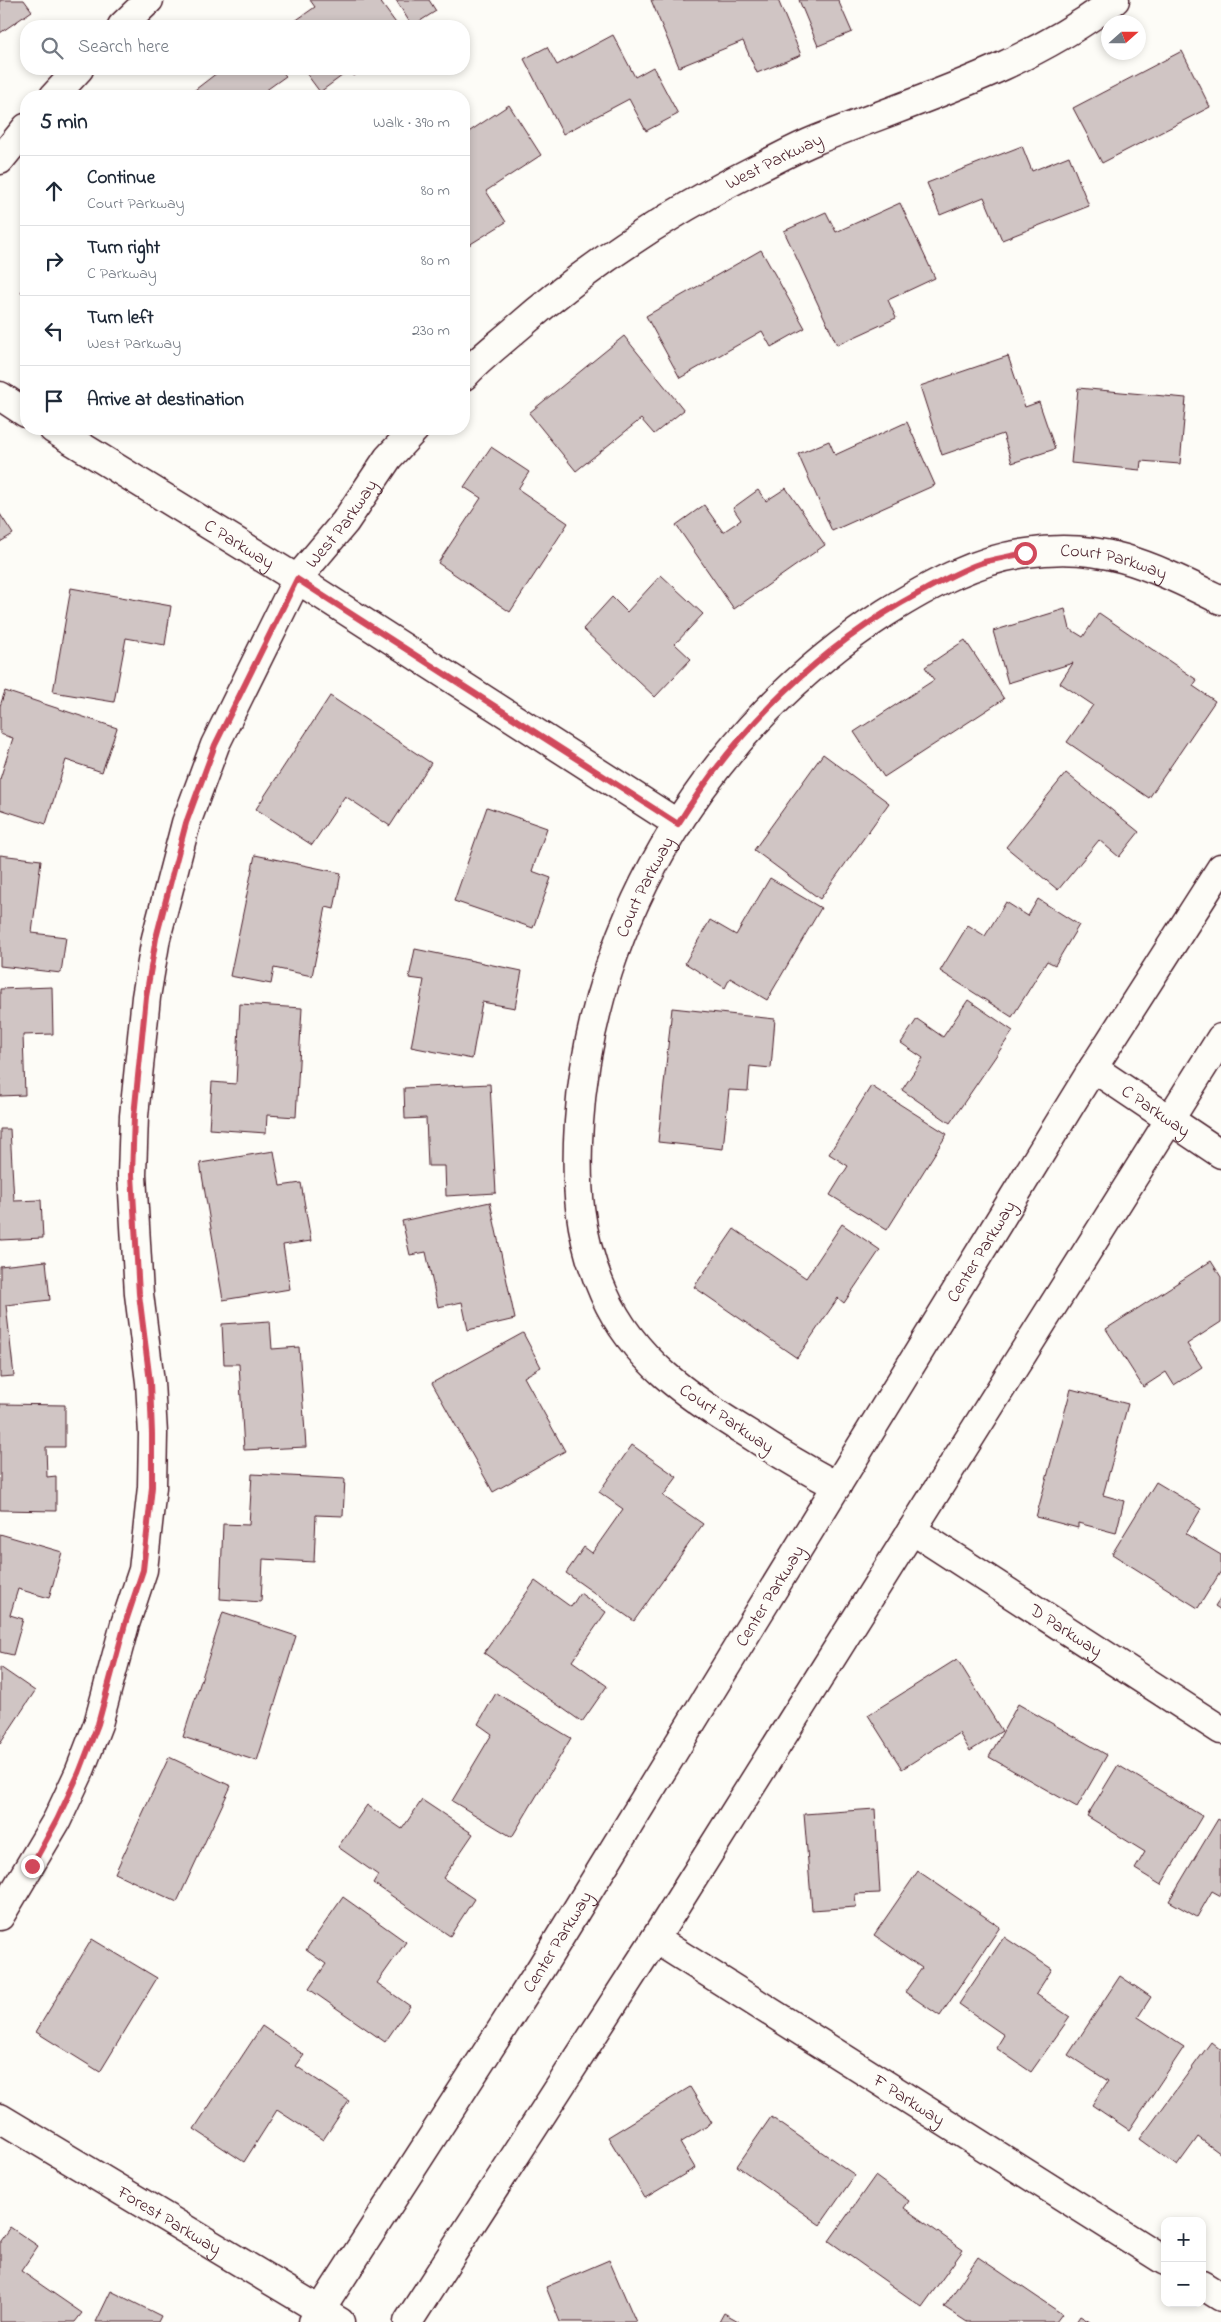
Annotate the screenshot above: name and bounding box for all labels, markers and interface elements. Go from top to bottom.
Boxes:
north arrow [1101,15,1146,60]
search box [20,20,470,75]
icon: search [38,34,66,62]
text: Search here [78,34,169,61]
text: 5 min [40,108,88,138]
text: Walk · 390 m [373,111,450,135]
street label: West Parkway [721,128,827,198]
text: Continue [87,165,155,192]
icon: ahead [40,177,68,205]
text: 80 m [421,179,450,203]
text: Court Parkway [87,192,185,216]
text: Turn right [87,235,160,262]
icon: right [40,247,68,275]
text: 80 m [421,249,450,273]
text: C Parkway [87,262,157,286]
text: Turn left [87,305,154,332]
icon: left [40,317,68,345]
text: 230 m [412,319,450,343]
text: West Parkway [87,332,181,356]
icon: arrive [40,387,68,415]
text: Arrive at destination [87,387,244,414]
street label: West Parkway [300,475,385,575]
street label: C Parkway [198,514,279,577]
street label: Court Parkway [1060,539,1171,588]
route start [1014,542,1037,565]
street label: Court Parkway [610,832,682,942]
street label: C Parkway [1115,1079,1195,1145]
street label: Center Parkway [941,1196,1024,1308]
street label: Court Parkway [673,1378,779,1461]
street label: Center Parkway [730,1541,812,1652]
street label: D Parkway [1023,1598,1107,1665]
route end [21,1855,44,1878]
street label: Center Parkway [517,1887,600,1999]
street label: F Parkway [867,2068,949,2134]
street label: Forest Parkway [111,2180,226,2263]
map controls [1161,2217,1206,2307]
button: + [1161,2217,1206,2262]
button: − [1161,2262,1206,2307]

